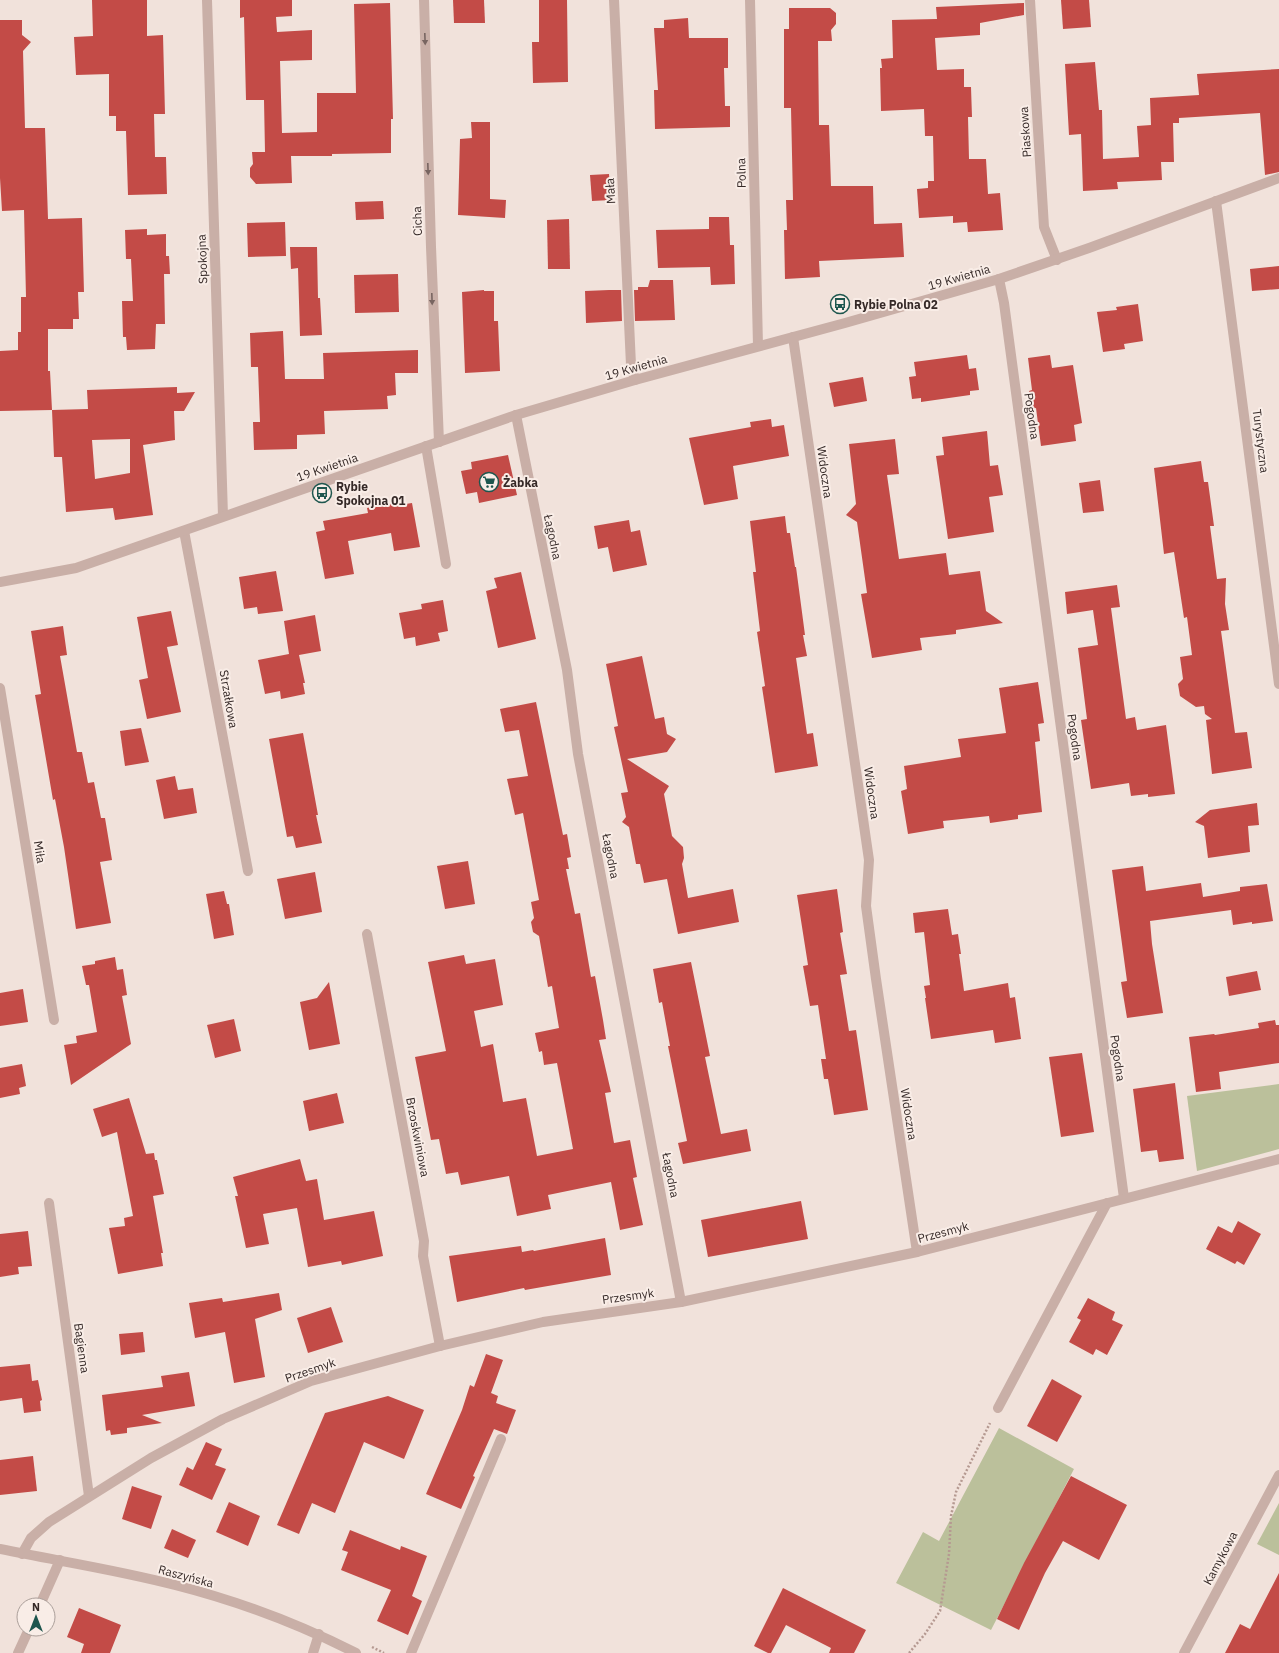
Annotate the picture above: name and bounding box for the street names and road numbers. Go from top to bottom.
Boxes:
street label: Piaskowa [1016,106,1034,158]
street label: Polna [733,157,749,188]
street label: Mała [602,177,618,204]
street label: Cicha [409,205,425,236]
street label: Spokojna [194,233,210,284]
street label: 19 Kwietnia [926,261,992,293]
street label: 19 Kwietnia [603,351,669,383]
street label: Pogodna [1021,392,1043,441]
street label: Turystyczna [1250,408,1272,474]
street label: Widoczna [814,445,836,499]
street label: 19 Kwietnia [294,449,360,485]
street label: Łagodna [541,512,565,561]
street label: Strzałkowa [216,669,242,730]
street label: Pogodna [1064,713,1086,762]
street label: Widoczna [861,766,883,820]
street label: Łagodna [599,831,623,880]
street label: Miła [31,840,49,865]
street label: Pogodna [1107,1034,1129,1083]
street label: Widoczna [898,1087,921,1142]
street label: Brzoskwiniowa [403,1096,433,1179]
street label: Łagodna [659,1150,683,1199]
street label: Przesmyk [916,1218,971,1246]
street label: Przesmyk [601,1285,656,1307]
street label: Bagienna [71,1322,93,1374]
street label: Przesmyk [283,1354,338,1386]
street label: Kamykowa [1200,1528,1241,1587]
street label: Raszyńska [157,1561,216,1591]

